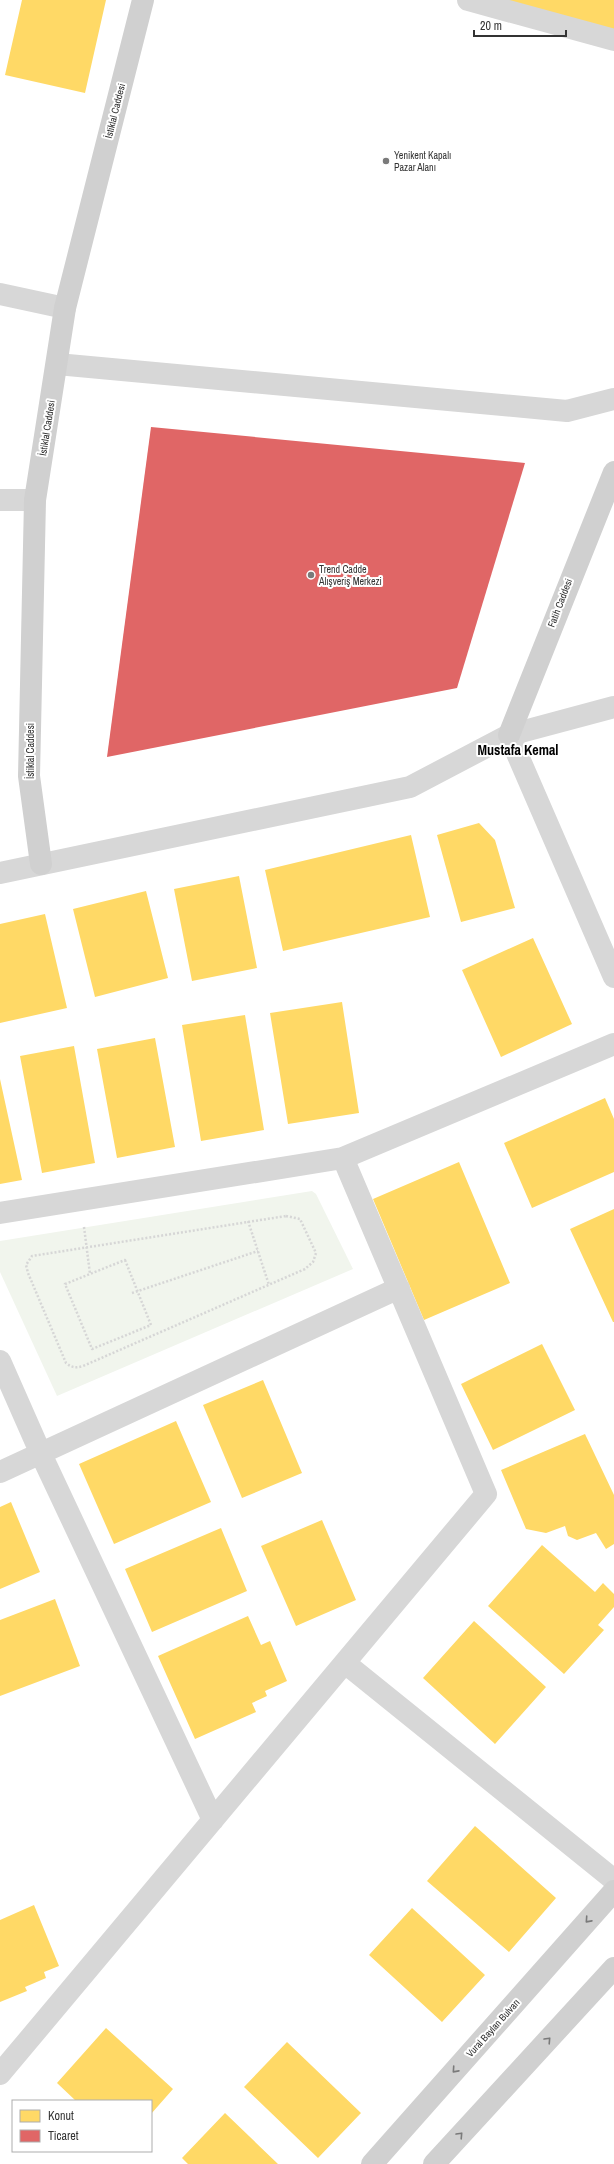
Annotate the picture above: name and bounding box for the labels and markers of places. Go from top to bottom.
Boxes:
place label: Yenikent Kapalı Pazar Alanı [394,149,451,174]
marker: Yenikent Kapalı Pazar Alanı [381,156,391,166]
place label: Trend Cadde Alışveriş Merkezi [318,563,382,588]
marker: Trend Cadde Alışveriş Merkezi [306,570,316,580]

